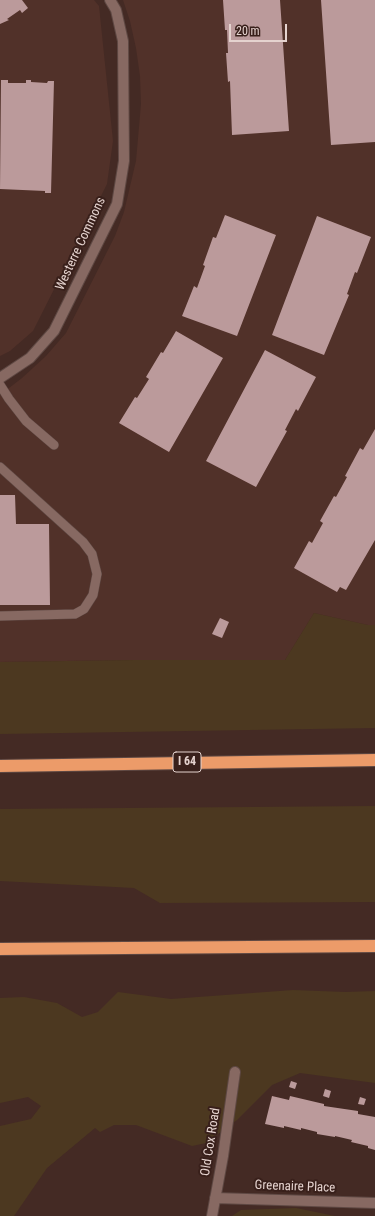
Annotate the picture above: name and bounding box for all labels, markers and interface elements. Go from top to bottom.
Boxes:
scale bar [231,16,289,42]
text: 20 m [236,24,260,38]
street label: Westerre Commons [53,195,109,293]
road number: I 64 [173,752,201,772]
street label: Old Cox Road [198,1107,224,1177]
street label: Greenaire Place [254,1178,336,1196]

